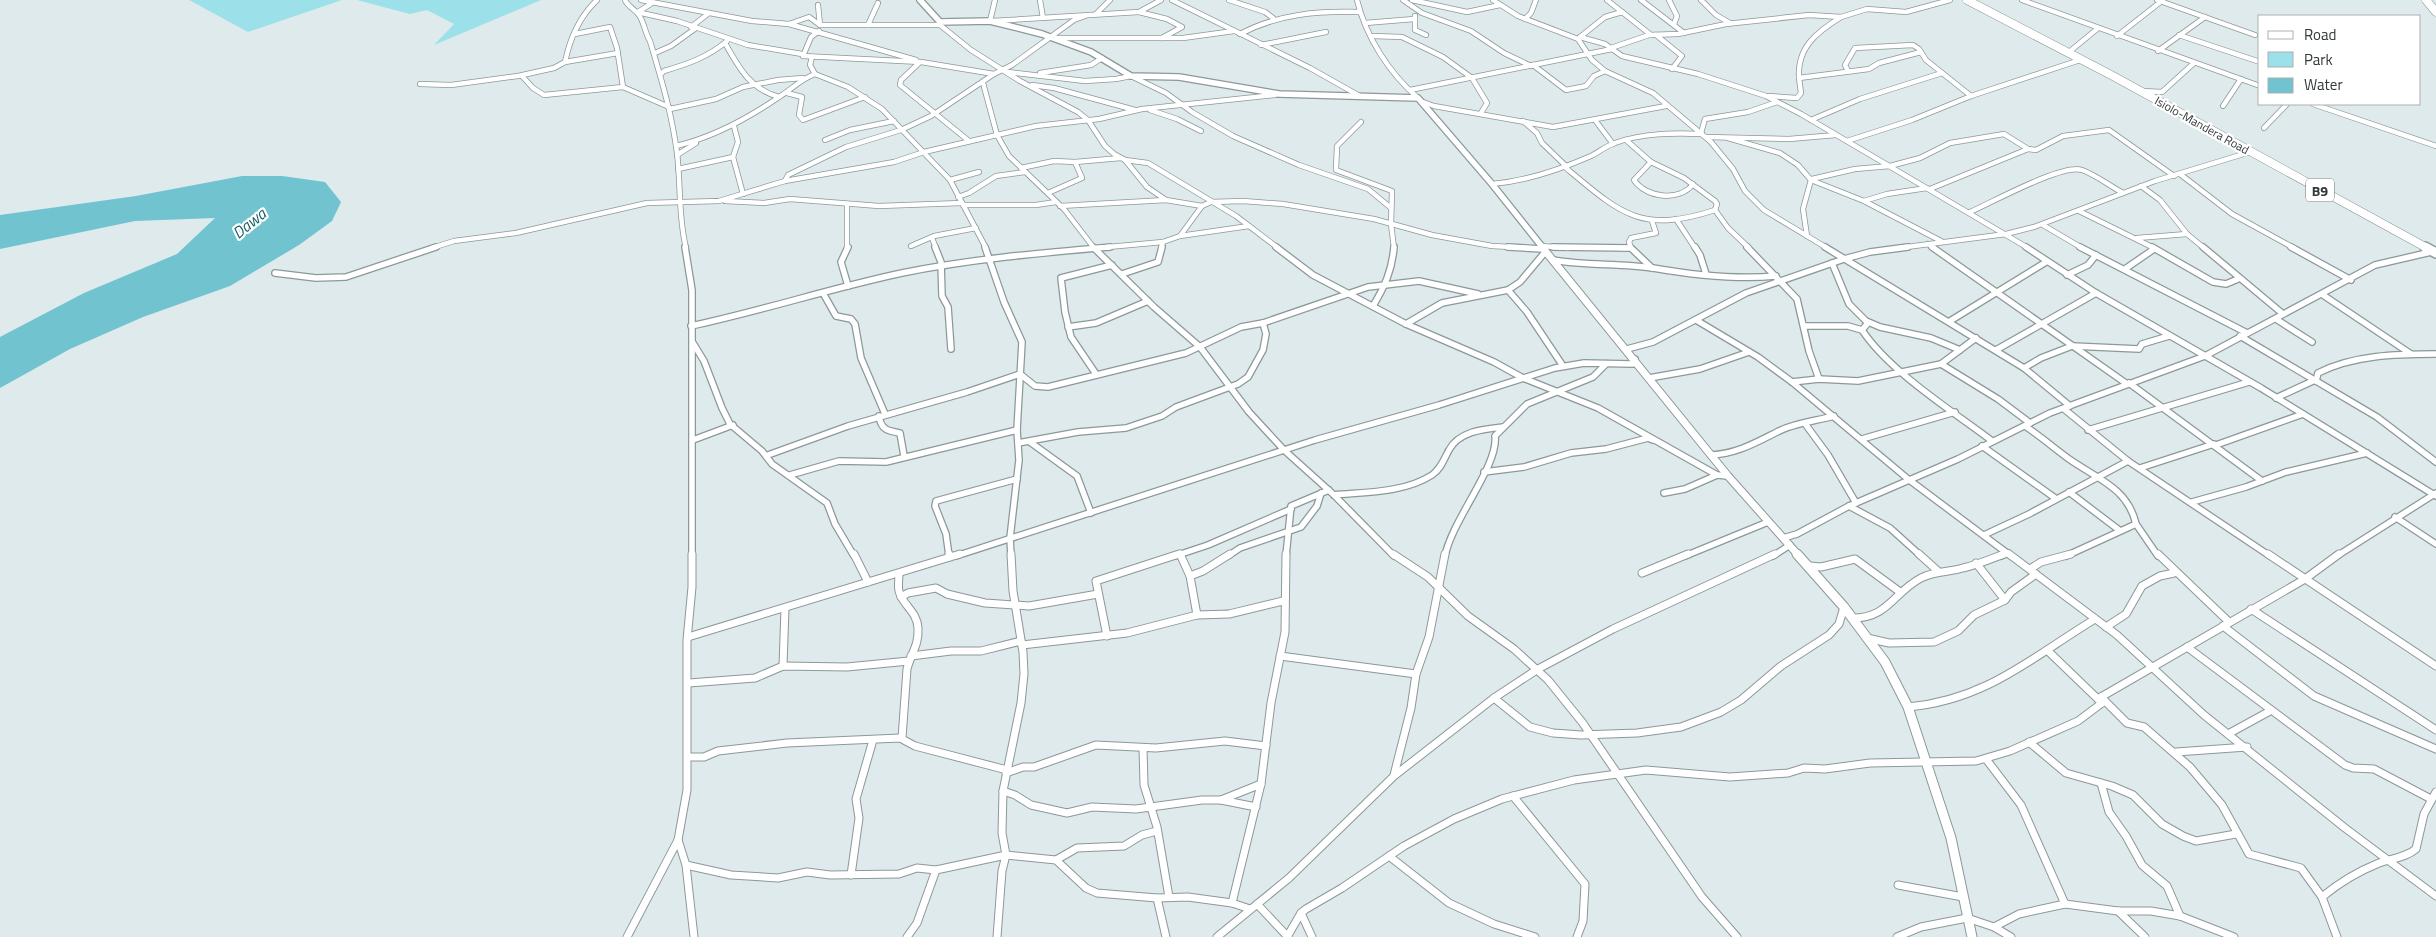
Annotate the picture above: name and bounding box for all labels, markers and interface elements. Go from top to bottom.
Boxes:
legend [2258,15,2421,105]
text: Road [2304,23,2336,46]
text: Park [2304,48,2333,71]
text: Water [2304,73,2343,96]
street label: Isiolo-Mandera Road [2151,91,2253,159]
road number: B9 [2306,178,2334,202]
water label: Dawa [227,201,272,244]

